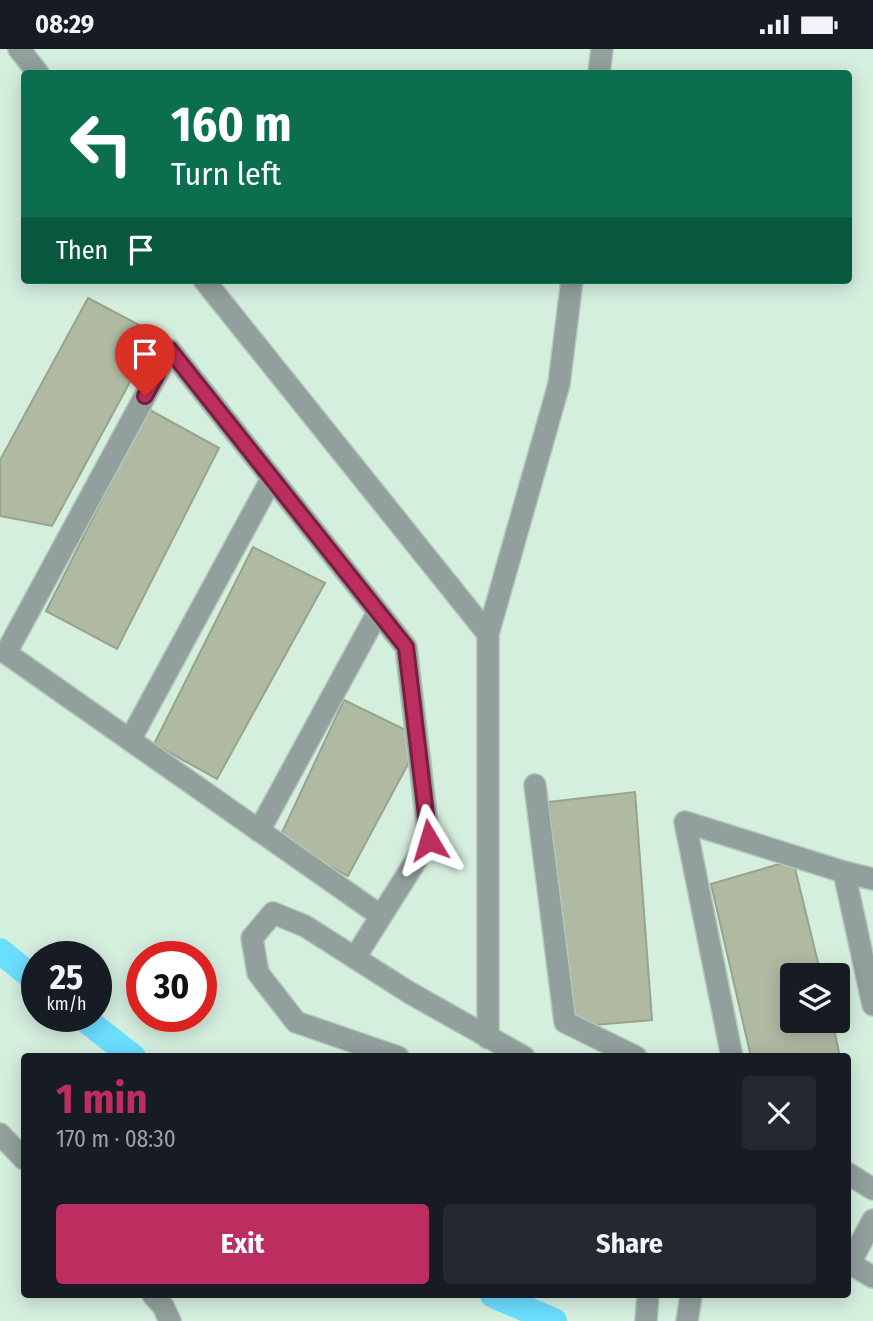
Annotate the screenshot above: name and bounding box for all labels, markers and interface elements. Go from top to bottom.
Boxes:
text: 08:29 [35,9,94,40]
text: 160 m [171,95,292,154]
icon: left [56,98,147,189]
text: Turn left [171,155,281,193]
icon: arrive [122,231,160,269]
text: Then [56,235,108,266]
pin [115,324,175,396]
icon: arrive [126,335,164,373]
position arrow [392,803,466,877]
speed limit sign: 30 [126,941,217,1032]
text: 25 [50,956,83,998]
map controls [780,963,850,1033]
button: layers [780,963,850,1033]
text: km/h [46,993,87,1015]
text: 1 min [56,1074,147,1124]
button: close [742,1076,816,1150]
text: 170 m · 08:30 [56,1125,176,1153]
button: Exit [56,1204,429,1284]
button: Share [443,1204,816,1284]

